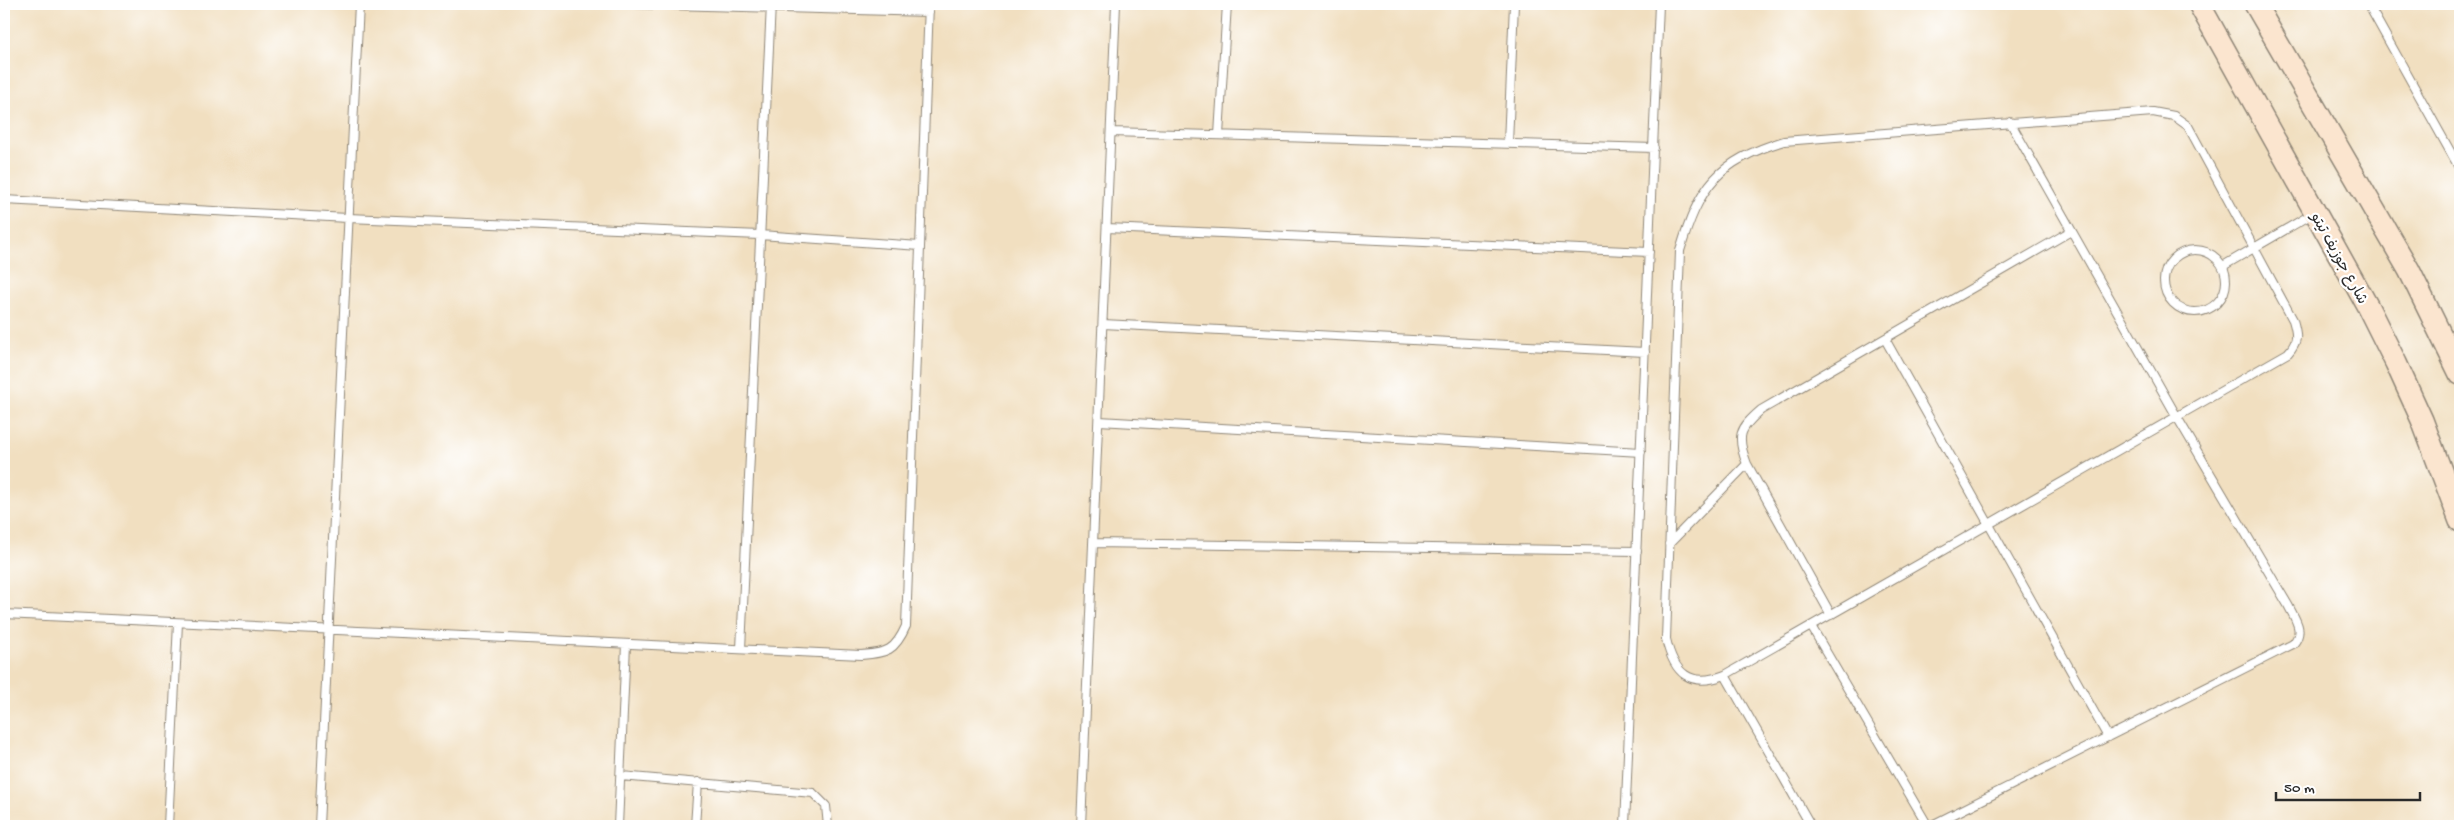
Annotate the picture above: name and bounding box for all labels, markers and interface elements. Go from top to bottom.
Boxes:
street label: شارع جوزيف تيتو [2305,209,2371,308]
scale bar [2276,770,2420,802]
text: 50 m [2284,780,2315,798]

